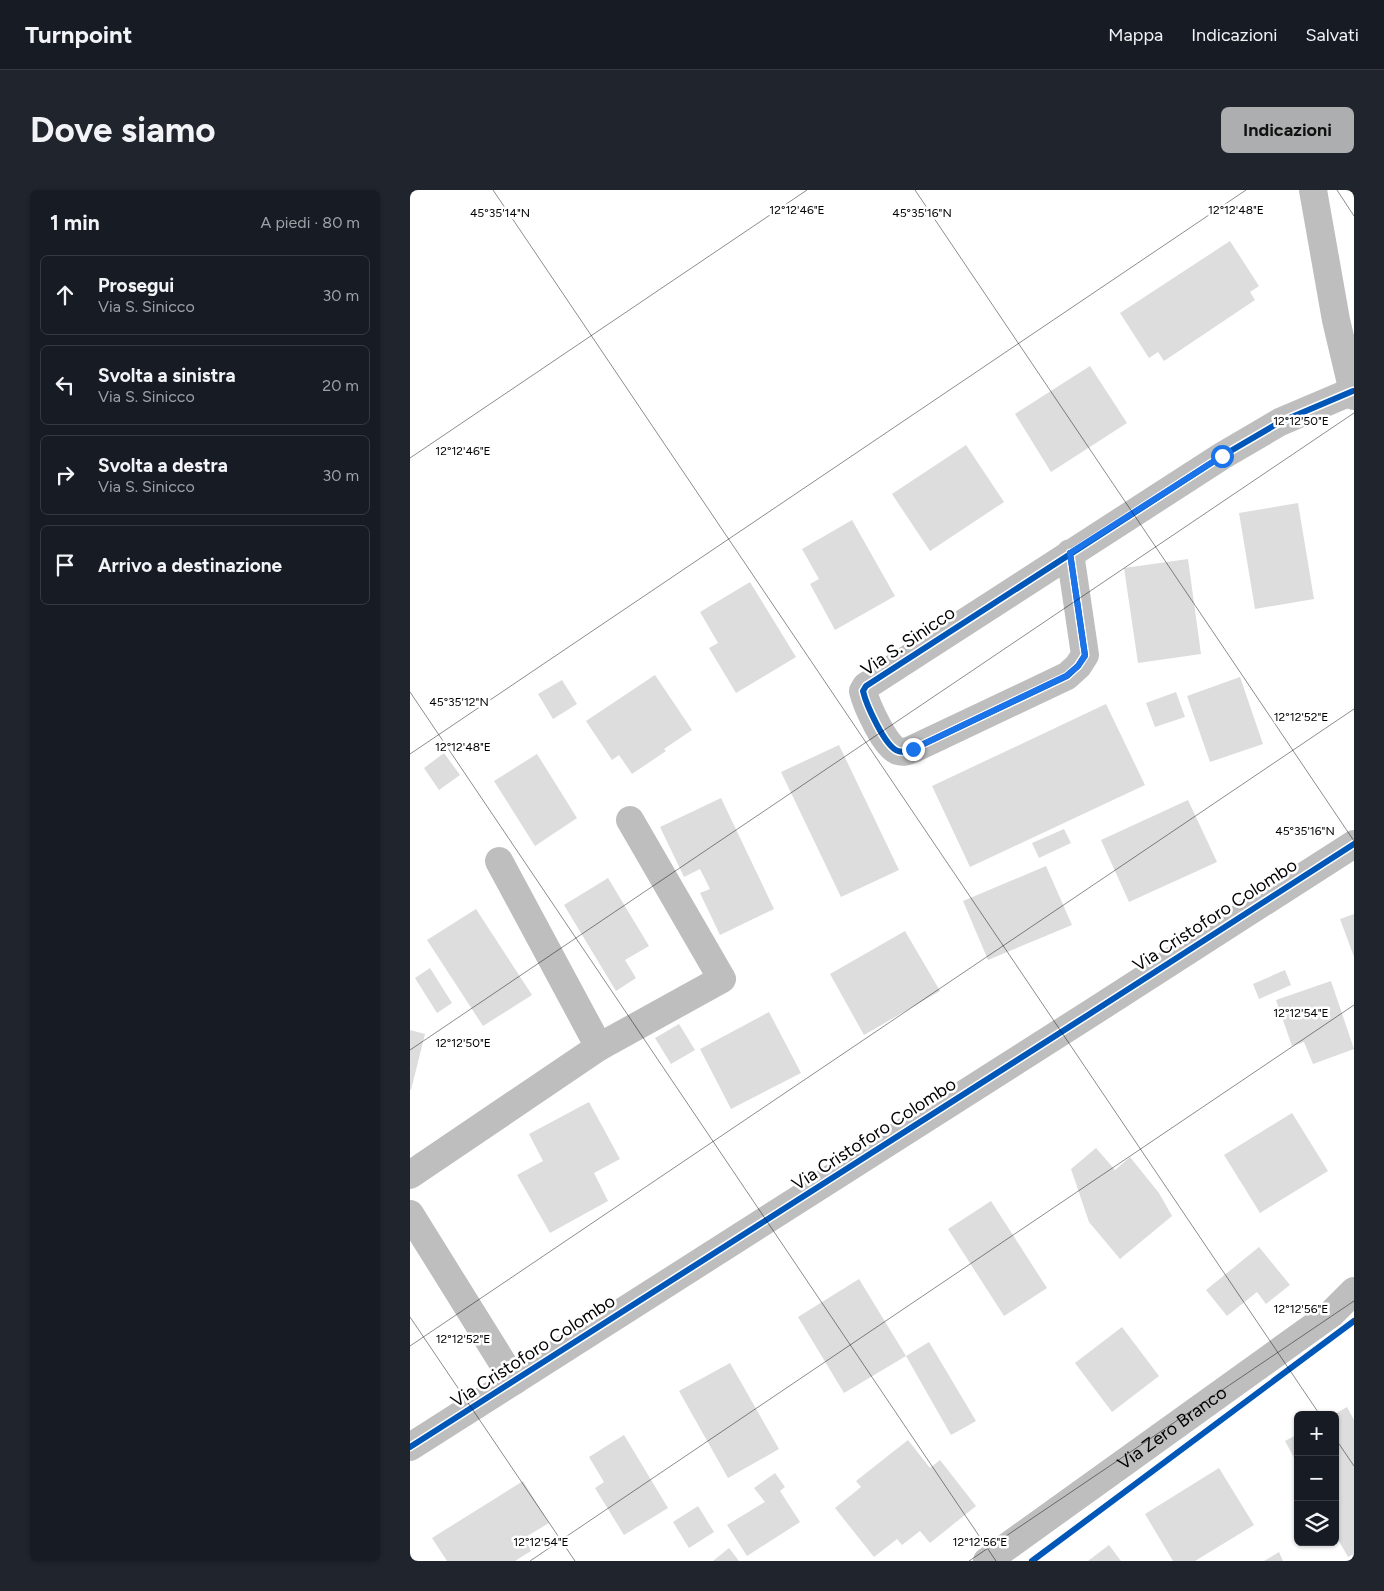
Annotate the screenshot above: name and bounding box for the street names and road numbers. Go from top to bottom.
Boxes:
street label: Via S. Sinicco [857,601,959,681]
street label: Via Cristoforo Colombo [1129,854,1301,976]
street label: Via Cristoforo Colombo [788,1073,960,1195]
street label: Via Cristoforo Colombo [447,1290,619,1412]
street label: Via Zero Branco [1113,1381,1231,1475]

